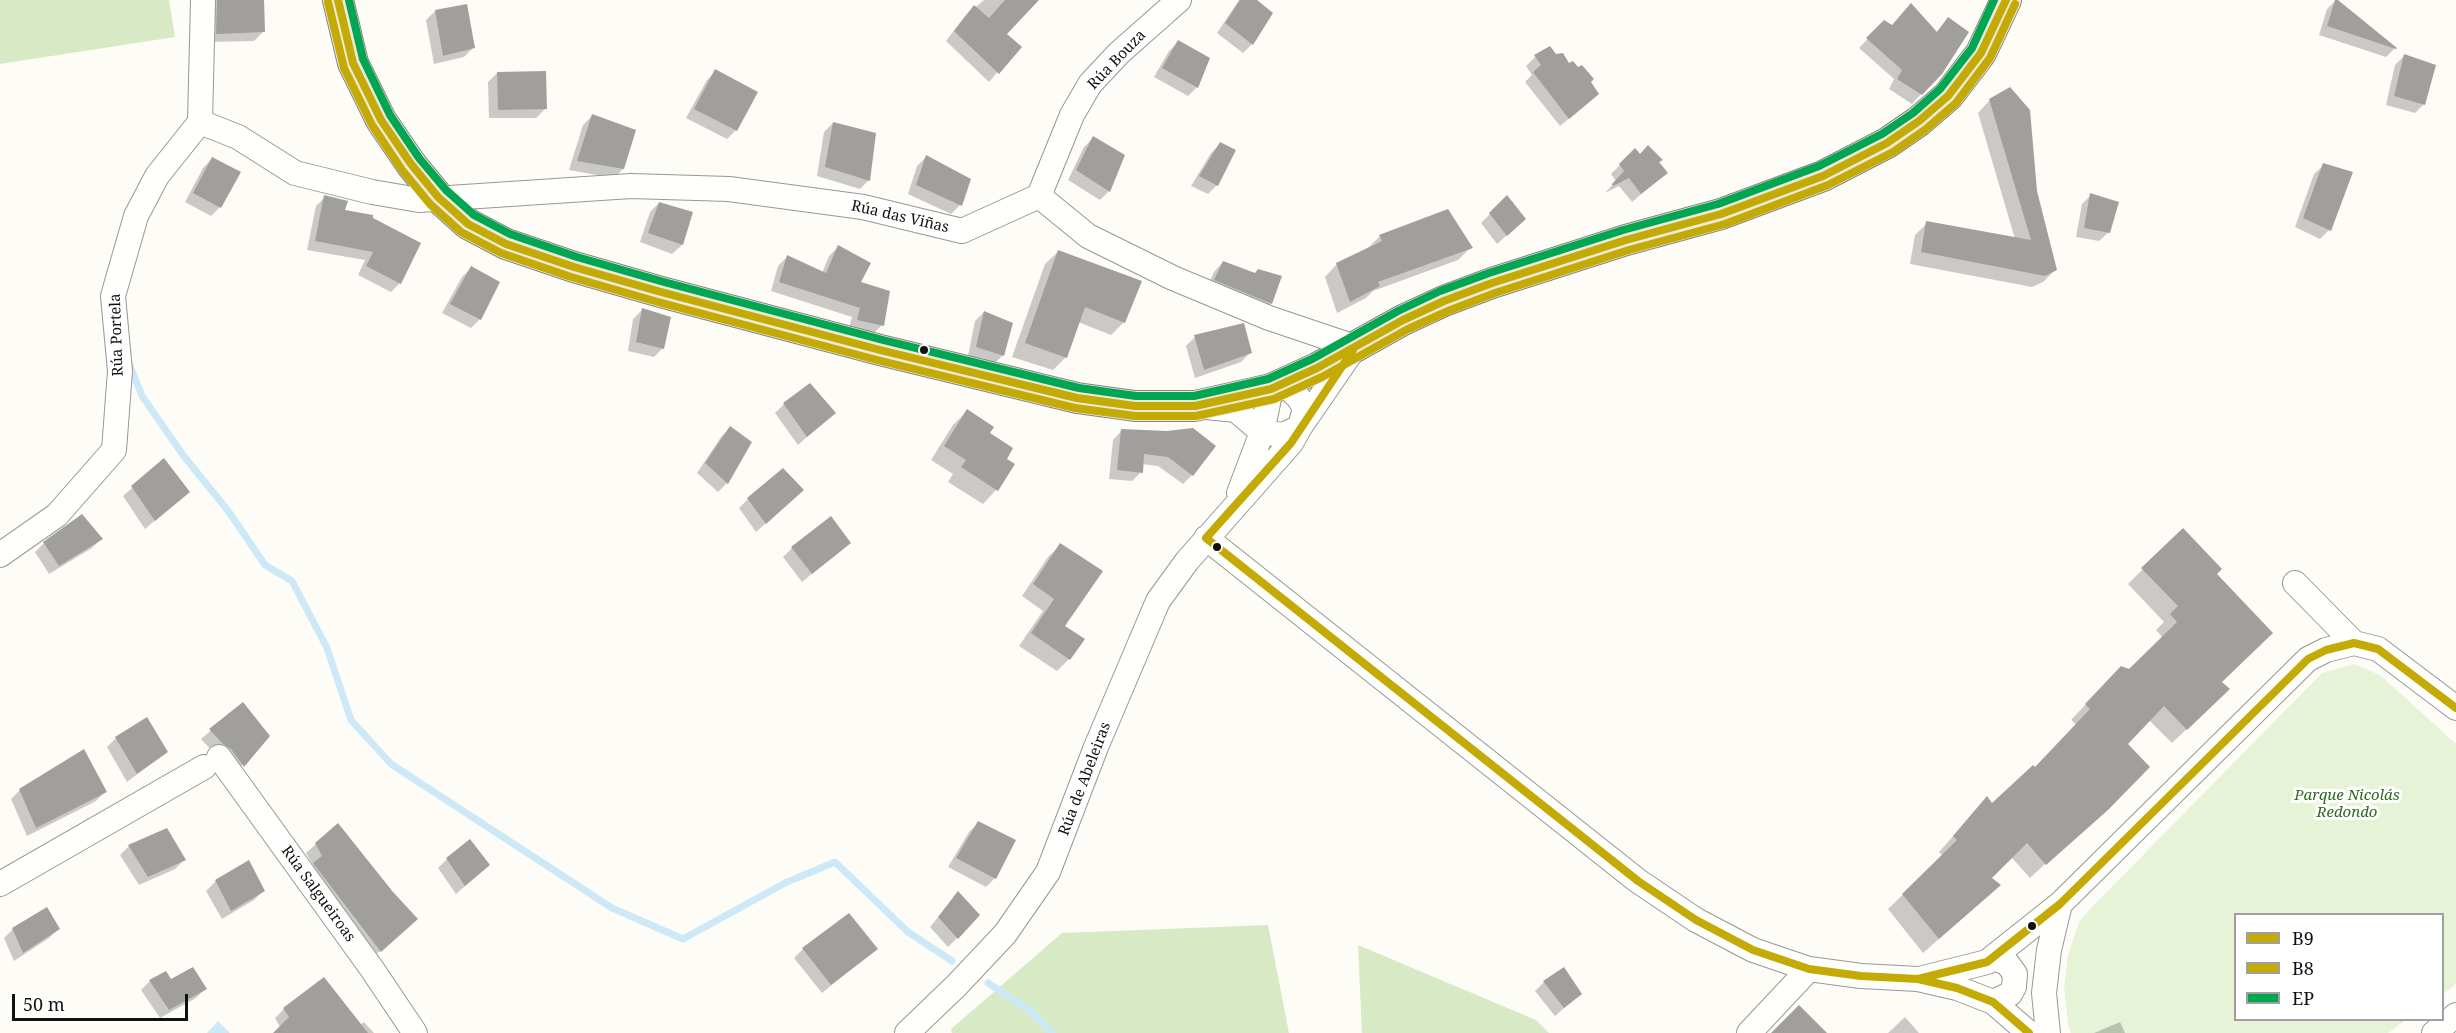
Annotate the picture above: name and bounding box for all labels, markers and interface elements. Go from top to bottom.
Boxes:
street label: Rúa Bouza [1084,26,1150,94]
street label: Rúa das Viñas [849,197,951,237]
street label: Rúa Portela [107,293,127,377]
unlabelled marker [918,344,930,356]
unlabelled marker [1211,541,1223,553]
street label: Rúa de Abeleiras [1055,720,1115,838]
park label: Parque Nicolás Redondo [2294,787,2400,822]
street label: Rúa Salgueiroas [277,842,359,946]
legend [2234,913,2444,1021]
unlabelled marker [2026,920,2038,932]
text: B9 [2292,926,2314,950]
text: B8 [2292,956,2314,980]
scale bar [15,982,190,1020]
text: EP [2292,986,2314,1010]
text: 50 m [23,992,65,1016]

